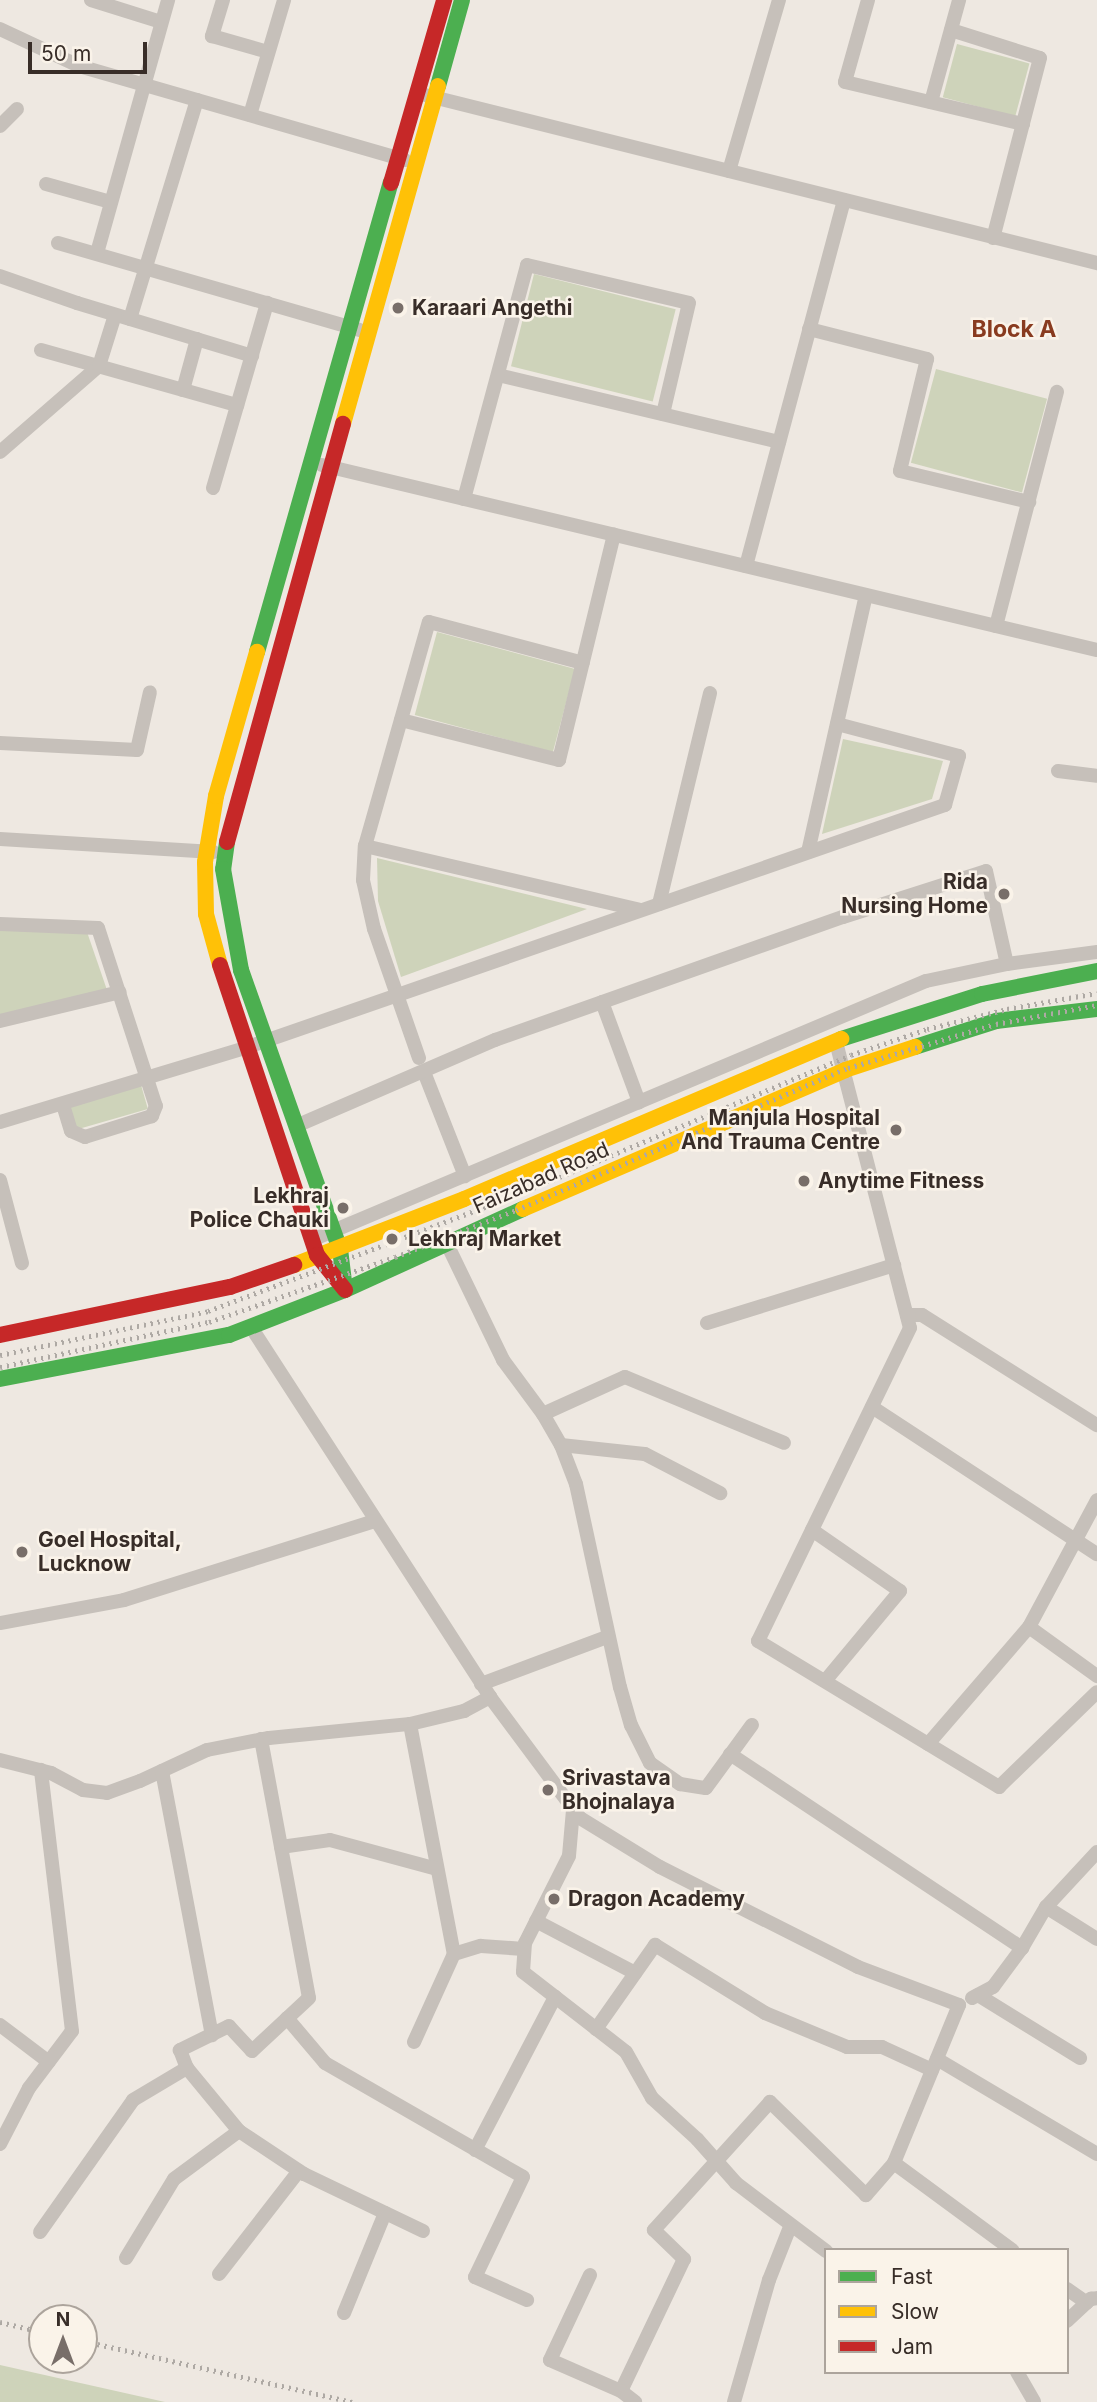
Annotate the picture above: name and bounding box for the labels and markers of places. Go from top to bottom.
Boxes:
place label: Karaari Angethi [412,295,572,321]
marker: Karaari Angethi [390,300,406,316]
place label: Rida Nursing Home [841,869,988,919]
marker: Rida Nursing Home [994,884,1014,904]
place label: Manjula Hospital And Trauma Centre [681,1105,880,1155]
marker: Manjula Hospital And Trauma Centre [886,1120,906,1140]
place label: Anytime Fitness [818,1168,984,1194]
marker: Anytime Fitness [796,1173,812,1189]
place label: Lekhraj Police Chauki [190,1183,329,1233]
marker: Lekhraj Police Chauki [335,1200,351,1216]
place label: Lekhraj Market [408,1226,561,1252]
marker: Lekhraj Market [382,1229,402,1249]
place label: Goel Hospital, Lucknow [38,1527,182,1577]
marker: Goel Hospital, Lucknow [12,1542,32,1562]
place label: Srivastava Bhojnalaya [562,1765,675,1815]
marker: Srivastava Bhojnalaya [540,1782,556,1798]
place label: Dragon Academy [568,1886,745,1912]
marker: Dragon Academy [546,1891,562,1907]

